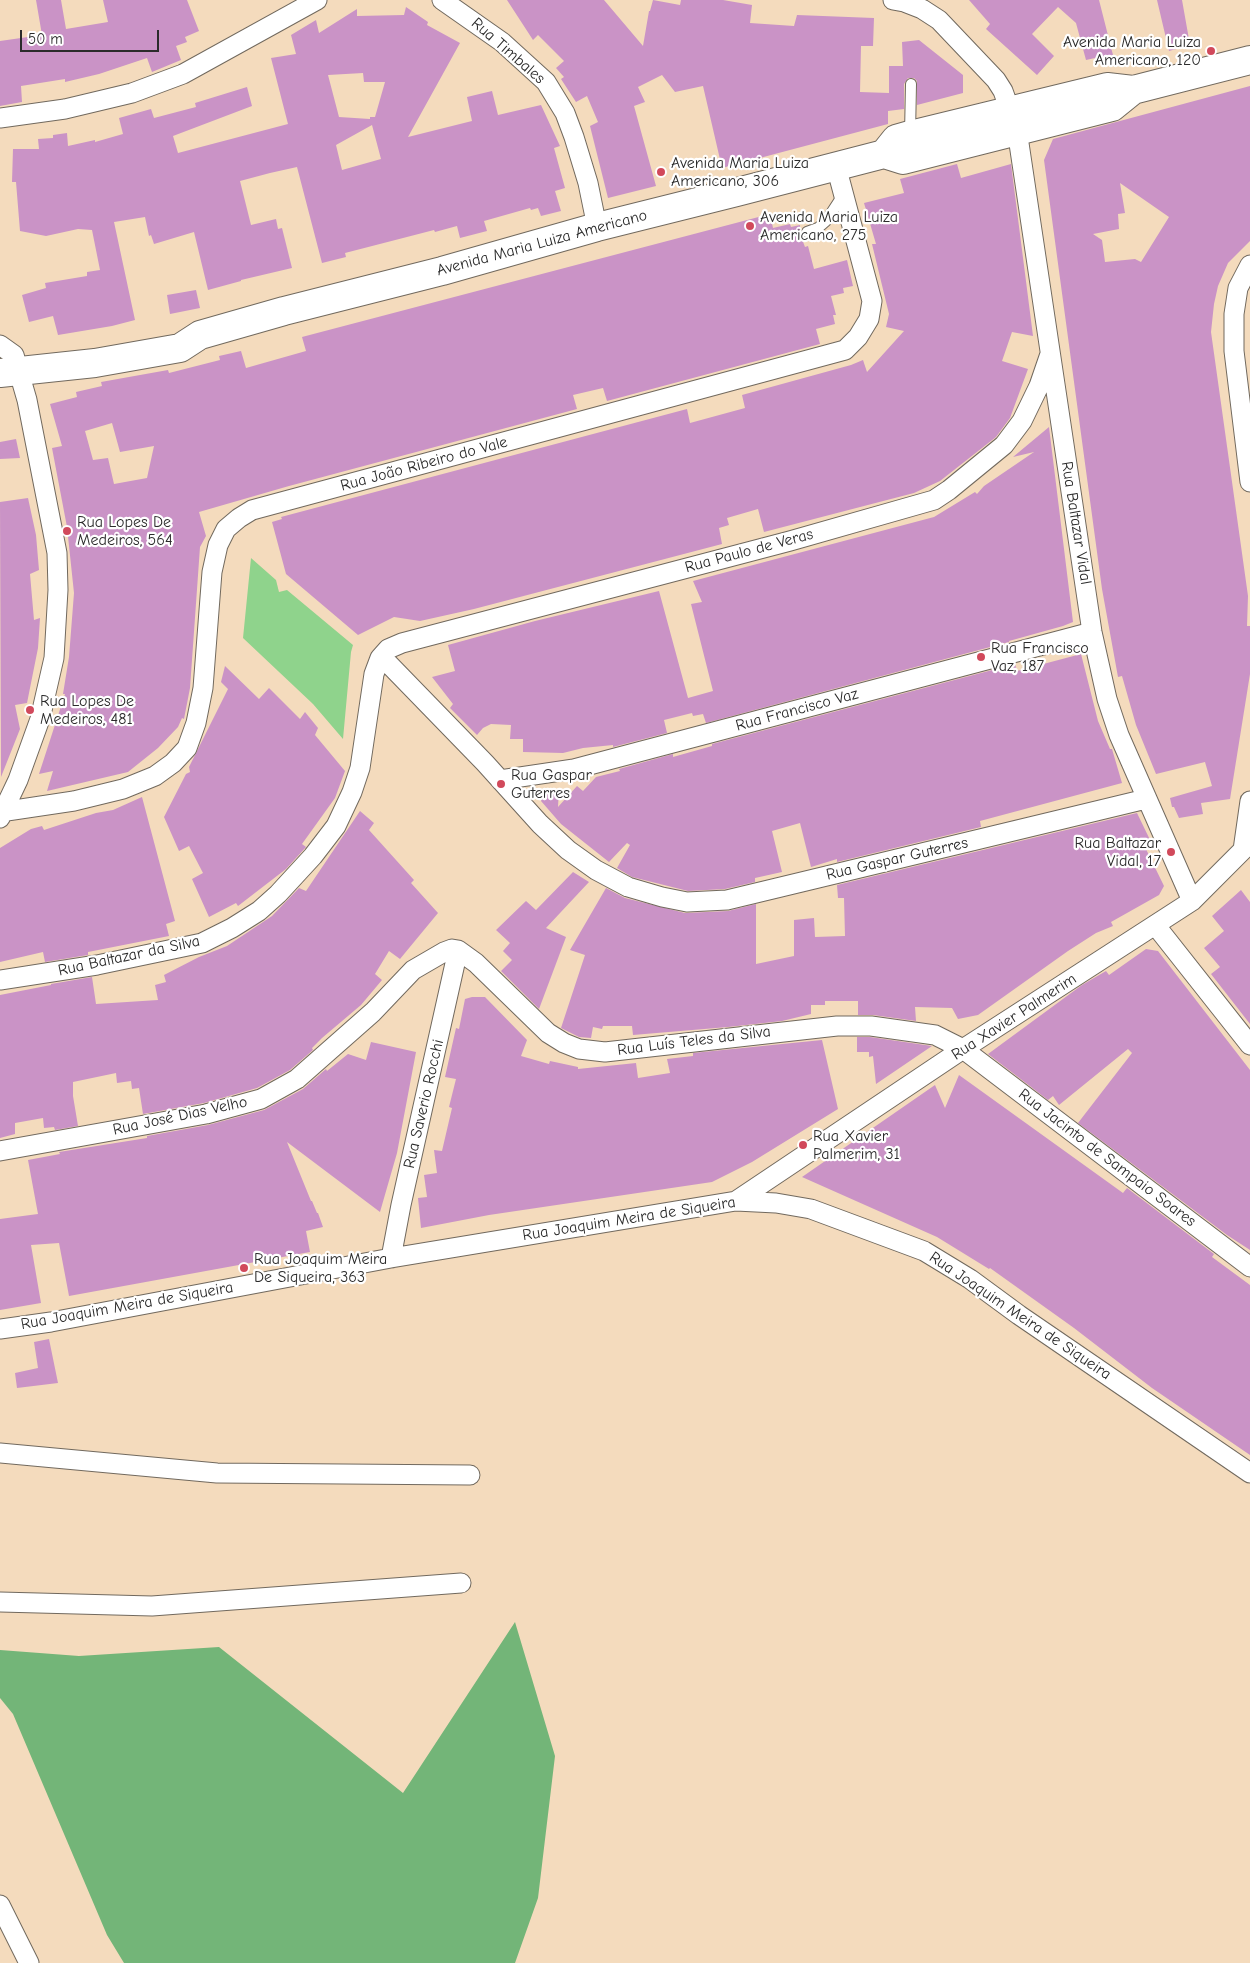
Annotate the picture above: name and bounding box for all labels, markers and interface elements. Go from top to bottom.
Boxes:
street label: Rua Timbales [467,14,549,88]
scale bar [22,20,161,52]
text: 50 m [28,30,63,48]
place label: Avenida Maria Luiza Americano, 120 [1063,32,1201,70]
marker: Avenida Maria Luiza Americano, 120 [1205,45,1217,57]
place label: Avenida Maria Luiza Americano, 306 [671,153,809,191]
marker: Avenida Maria Luiza Americano, 306 [655,166,667,178]
street label: Avenida Maria Luiza Americano [435,206,649,280]
place label: Avenida Maria Luiza Americano, 275 [760,207,898,245]
marker: Avenida Maria Luiza Americano, 275 [744,220,756,232]
street label: Rua João Ribeiro do Vale [338,432,510,496]
street label: Rua Baltazar Vidal [1057,460,1095,586]
place label: Rua Lopes De Medeiros, 564 [77,512,173,550]
marker: Rua Lopes De Medeiros, 564 [61,525,73,537]
street label: Rua Paulo de Veras [683,525,815,577]
place label: Rua Francisco Vaz, 187 [991,638,1089,676]
marker: Rua Francisco Vaz, 187 [975,651,987,663]
street label: Rua Francisco Vaz [734,684,860,736]
place label: Rua Lopes De Medeiros, 481 [40,691,134,729]
marker: Rua Lopes De Medeiros, 481 [24,704,36,716]
place label: Rua Gaspar Guterres [511,765,592,803]
marker: Rua Gaspar Guterres [495,778,507,790]
street label: Rua Gaspar Guterres [824,833,970,885]
place label: Rua Baltazar Vidal, 17 [1074,833,1161,871]
marker: Rua Baltazar Vidal, 17 [1165,846,1177,858]
street label: Rua Baltazar da Silva [56,932,202,980]
street label: Rua Xavier Palmerim [948,969,1080,1065]
street label: Rua Luís Teles da Silva [616,1022,772,1060]
street label: Rua Saverio Rocchi [400,1038,448,1170]
street label: Rua Jacinto de Sampaio Soares [1014,1085,1200,1231]
street label: Rua José Dias Velho [111,1092,249,1140]
place label: Rua Xavier Palmerim, 31 [813,1126,900,1164]
marker: Rua Xavier Palmerim, 31 [797,1139,809,1151]
street label: Rua Joaquim Meira de Siqueira [521,1193,737,1245]
street label: Rua Joaquim Meira de Siqueira [925,1248,1115,1384]
place label: Rua Joaquim Meira De Siqueira, 363 [254,1249,387,1287]
marker: Rua Joaquim Meira De Siqueira, 363 [238,1262,250,1274]
street label: Rua Joaquim Meira de Siqueira [19,1278,235,1334]

